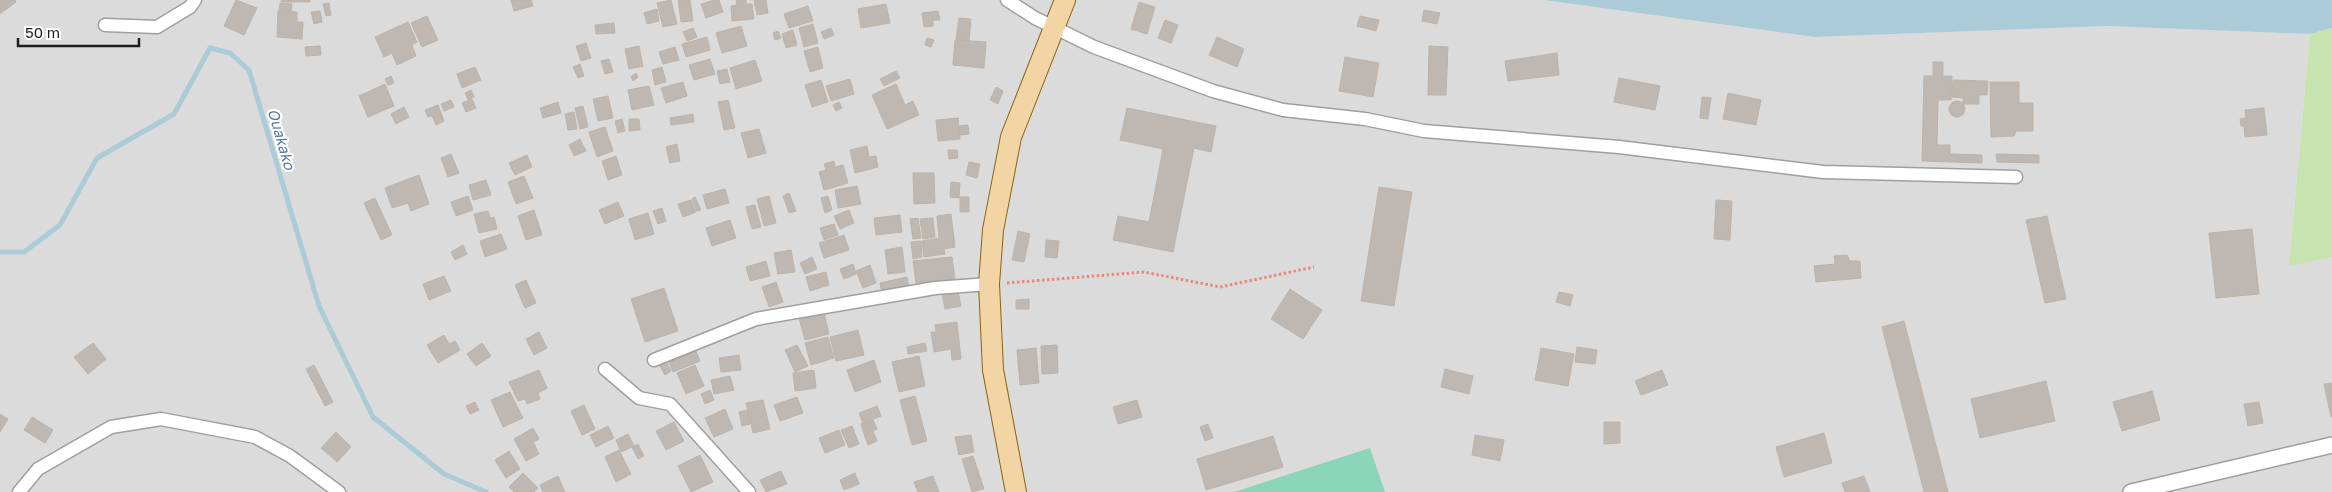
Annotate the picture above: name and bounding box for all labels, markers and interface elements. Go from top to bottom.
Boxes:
scale bar [18,15,139,47]
text: 50 m [25,23,60,41]
water label: Ouakako [265,106,300,173]

